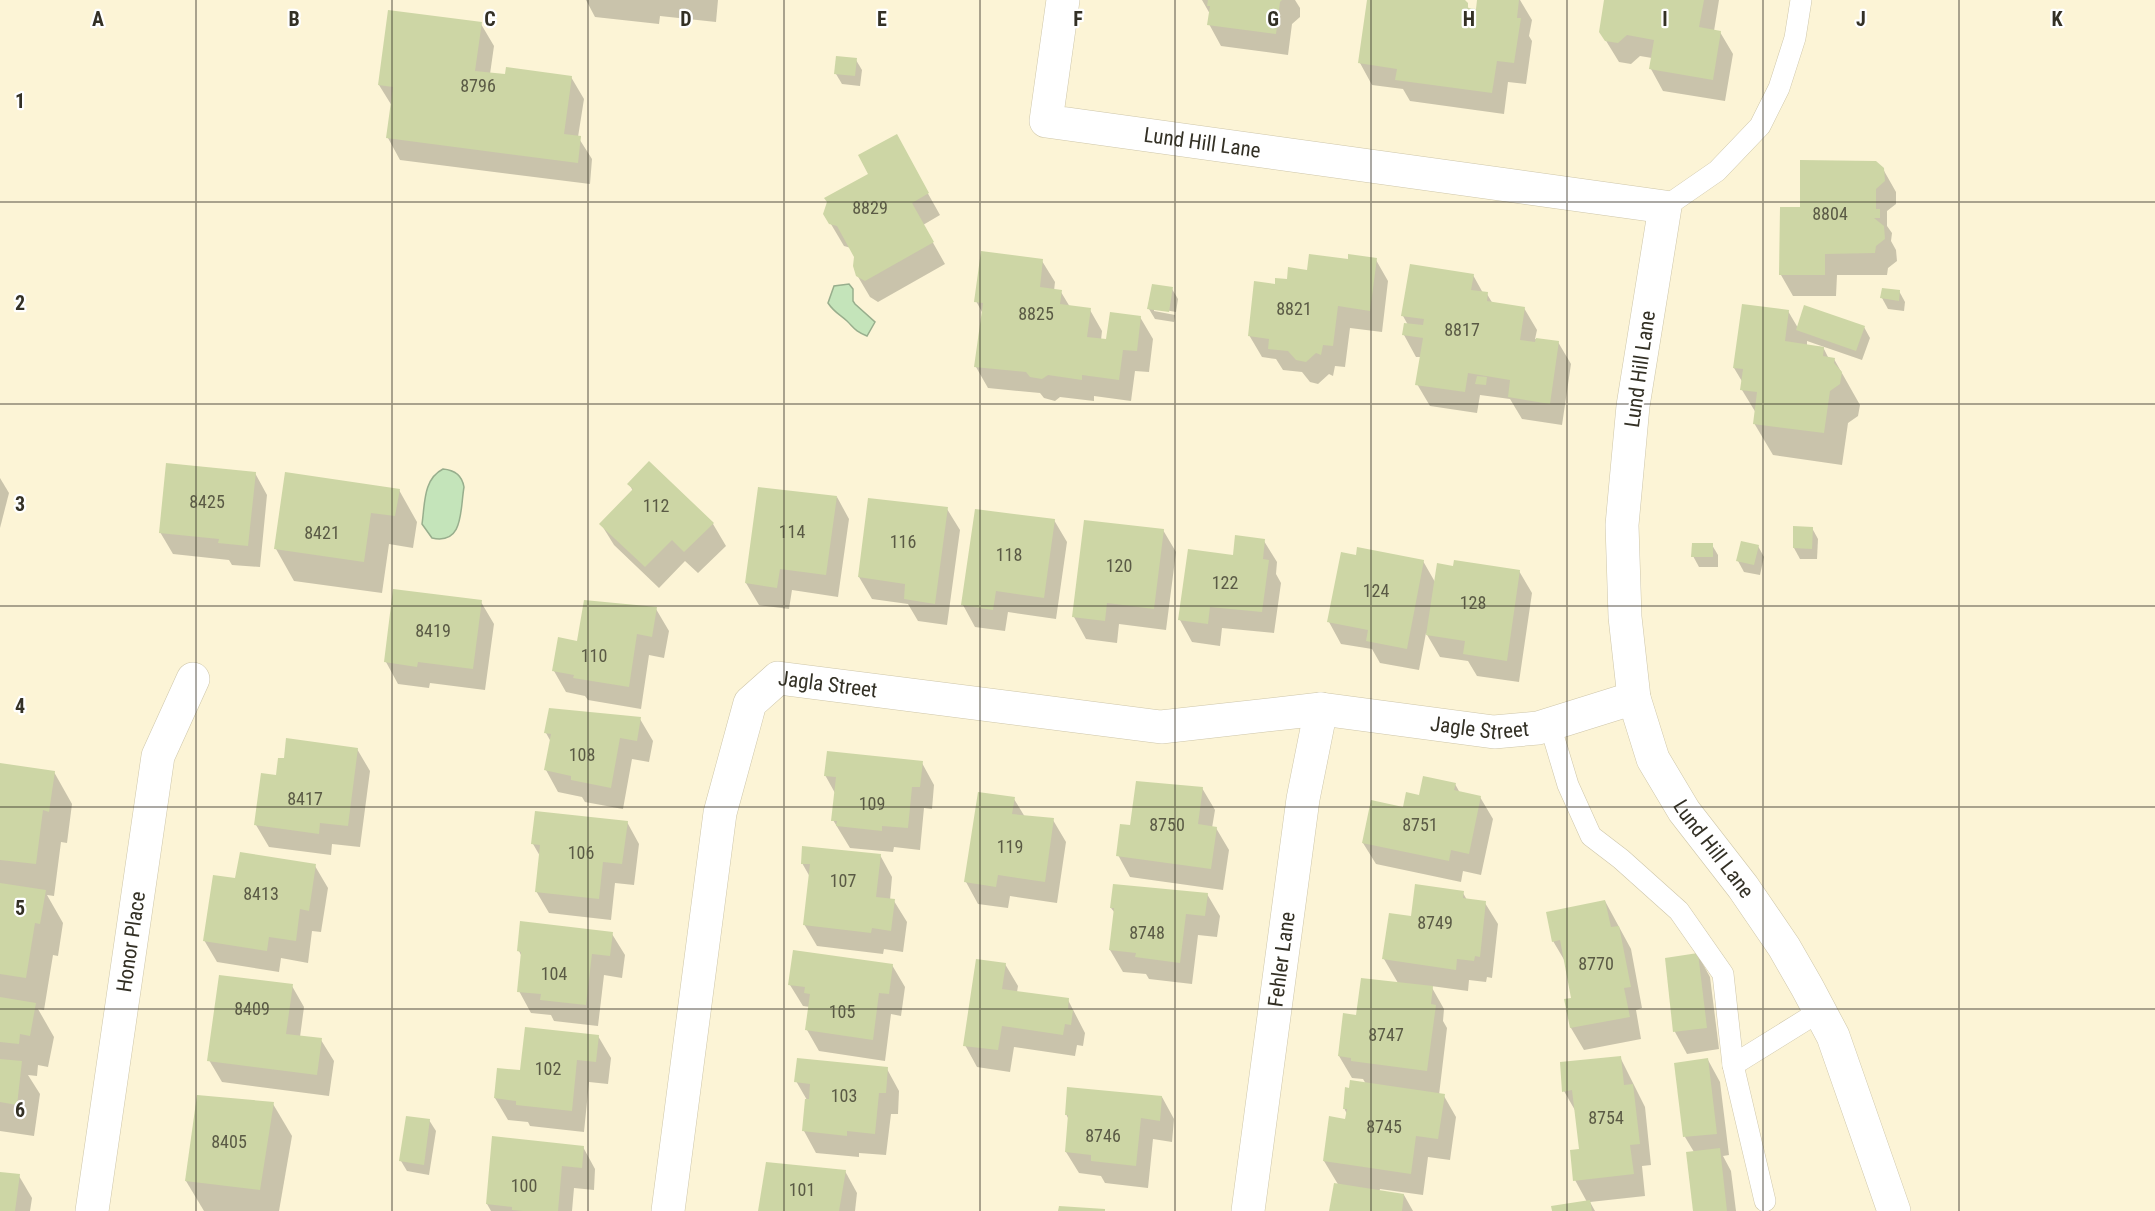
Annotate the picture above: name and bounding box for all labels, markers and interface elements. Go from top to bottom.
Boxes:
text: A [92,7,104,31]
text: B [288,7,300,31]
text: C [484,7,496,31]
text: D [680,7,692,31]
text: E [877,7,887,31]
text: F [1073,7,1083,31]
text: G [1267,7,1279,31]
text: H [1463,7,1475,31]
text: I [1662,7,1668,31]
text: J [1856,7,1866,31]
text: K [2051,7,2063,31]
house number: 8796 [460,75,496,96]
text: 1 [15,89,25,113]
street label: Lund Hill Lane [1142,123,1262,163]
house number: 8829 [852,197,888,218]
house number: 8804 [1812,203,1848,224]
text: 2 [15,291,25,315]
house number: 8821 [1276,298,1312,319]
house number: 8825 [1018,303,1054,324]
street label: Lund Hill Lane [1620,309,1660,429]
house number: 8817 [1444,319,1480,340]
house number: 8425 [189,491,225,512]
text: 3 [15,492,25,516]
house number: 112 [643,495,669,516]
house number: 114 [779,521,805,542]
house number: 8421 [304,522,340,543]
house number: 116 [890,531,916,552]
house number: 118 [996,544,1022,565]
house number: 120 [1106,555,1132,576]
house number: 122 [1212,572,1238,593]
house number: 124 [1363,580,1389,601]
house number: 128 [1460,592,1486,613]
house number: 8419 [415,620,451,641]
house number: 110 [581,645,607,666]
street label: Jagla Street [777,666,879,703]
text: 4 [15,694,25,718]
street label: Jagle Street [1429,712,1530,744]
house number: 108 [569,744,595,765]
house number: 8417 [287,788,323,809]
house number: 109 [859,793,885,814]
street label: Lund Hill Lane [1668,795,1759,902]
house number: 8750 [1149,814,1185,835]
house number: 8751 [1402,814,1438,835]
house number: 119 [997,836,1023,857]
house number: 106 [568,842,594,863]
house number: 107 [830,870,856,891]
house number: 8413 [243,883,279,904]
street label: Honor Place [112,890,150,994]
text: 5 [15,896,25,920]
street label: Fehler Lane [1263,910,1300,1008]
house number: 8749 [1417,912,1453,933]
house number: 8748 [1129,922,1165,943]
house number: 8770 [1578,953,1614,974]
house number: 104 [541,963,567,984]
house number: 8409 [234,998,270,1019]
house number: 105 [829,1001,855,1022]
house number: 8747 [1368,1024,1404,1045]
house number: 102 [535,1058,561,1079]
house number: 103 [831,1085,857,1106]
text: 6 [15,1098,25,1122]
house number: 8754 [1588,1107,1624,1128]
house number: 8745 [1366,1116,1402,1137]
house number: 8746 [1085,1125,1121,1146]
house number: 8405 [211,1131,247,1152]
house number: 100 [511,1175,537,1196]
house number: 101 [789,1179,815,1200]

